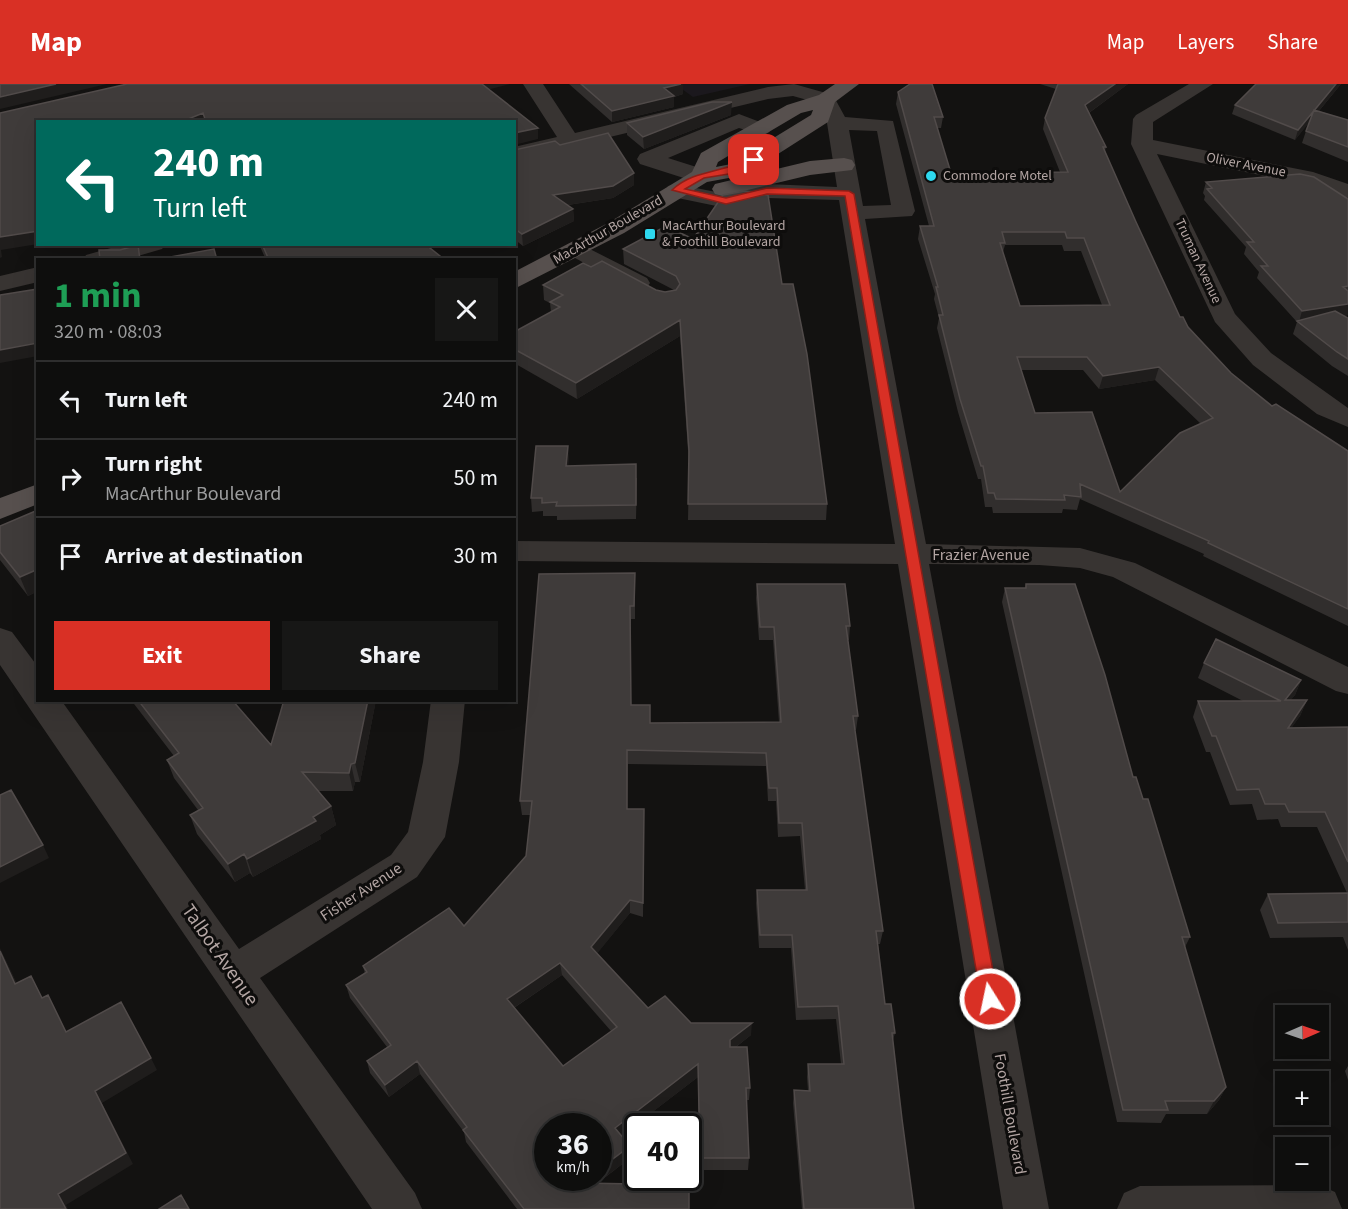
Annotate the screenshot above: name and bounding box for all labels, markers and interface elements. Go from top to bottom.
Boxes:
text: Map [30,22,82,62]
text: Map [1107,27,1144,57]
text: Layers [1177,27,1234,57]
text: Share [1267,27,1318,57]
text: 240 m [153,133,264,193]
pin [728,134,779,185]
icon: arrive [737,143,770,176]
icon: left [54,144,132,222]
street label: Oliver Avenue [1205,147,1287,183]
place label: Commodore Motel [943,166,1052,186]
marker: Commodore Motel [924,169,938,183]
text: Turn left [153,189,247,228]
street label: MacArthur Boulevard [550,190,666,270]
street label: Truman Avenue [1170,215,1226,307]
place label: MacArthur Boulevard & Foothill Boulevard [662,216,786,252]
marker: MacArthur Boulevard & Foothill Boulevard [643,227,657,241]
text: 1 min [54,270,142,321]
button: close [435,278,498,341]
text: 320 m · 08:03 [54,318,162,346]
icon: left [54,384,87,417]
text: Turn left [105,384,187,416]
text: 240 m [443,384,498,416]
text: Turn right [105,448,202,480]
icon: right [54,462,87,495]
text: 50 m [453,462,498,494]
text: MacArthur Boulevard [105,480,281,508]
icon: arrive [54,540,87,573]
text: Arrive at destination [105,540,303,572]
text: 30 m [453,540,498,572]
street label: Frazier Avenue [932,544,1030,566]
button: Exit [54,621,270,690]
button: Share [282,621,498,690]
street label: Fisher Avenue [316,857,406,927]
street label: Talbot Avenue [175,898,265,1012]
position arrow [958,967,1022,1031]
north arrow [1275,1005,1329,1059]
map controls [1275,1005,1329,1191]
street label: Foothill Boulevard [989,1052,1031,1176]
button: + [1275,1071,1329,1125]
speed limit sign: 40 [624,1113,702,1191]
text: 36 [557,1123,589,1166]
button: − [1275,1137,1329,1191]
text: km/h [556,1157,590,1178]

